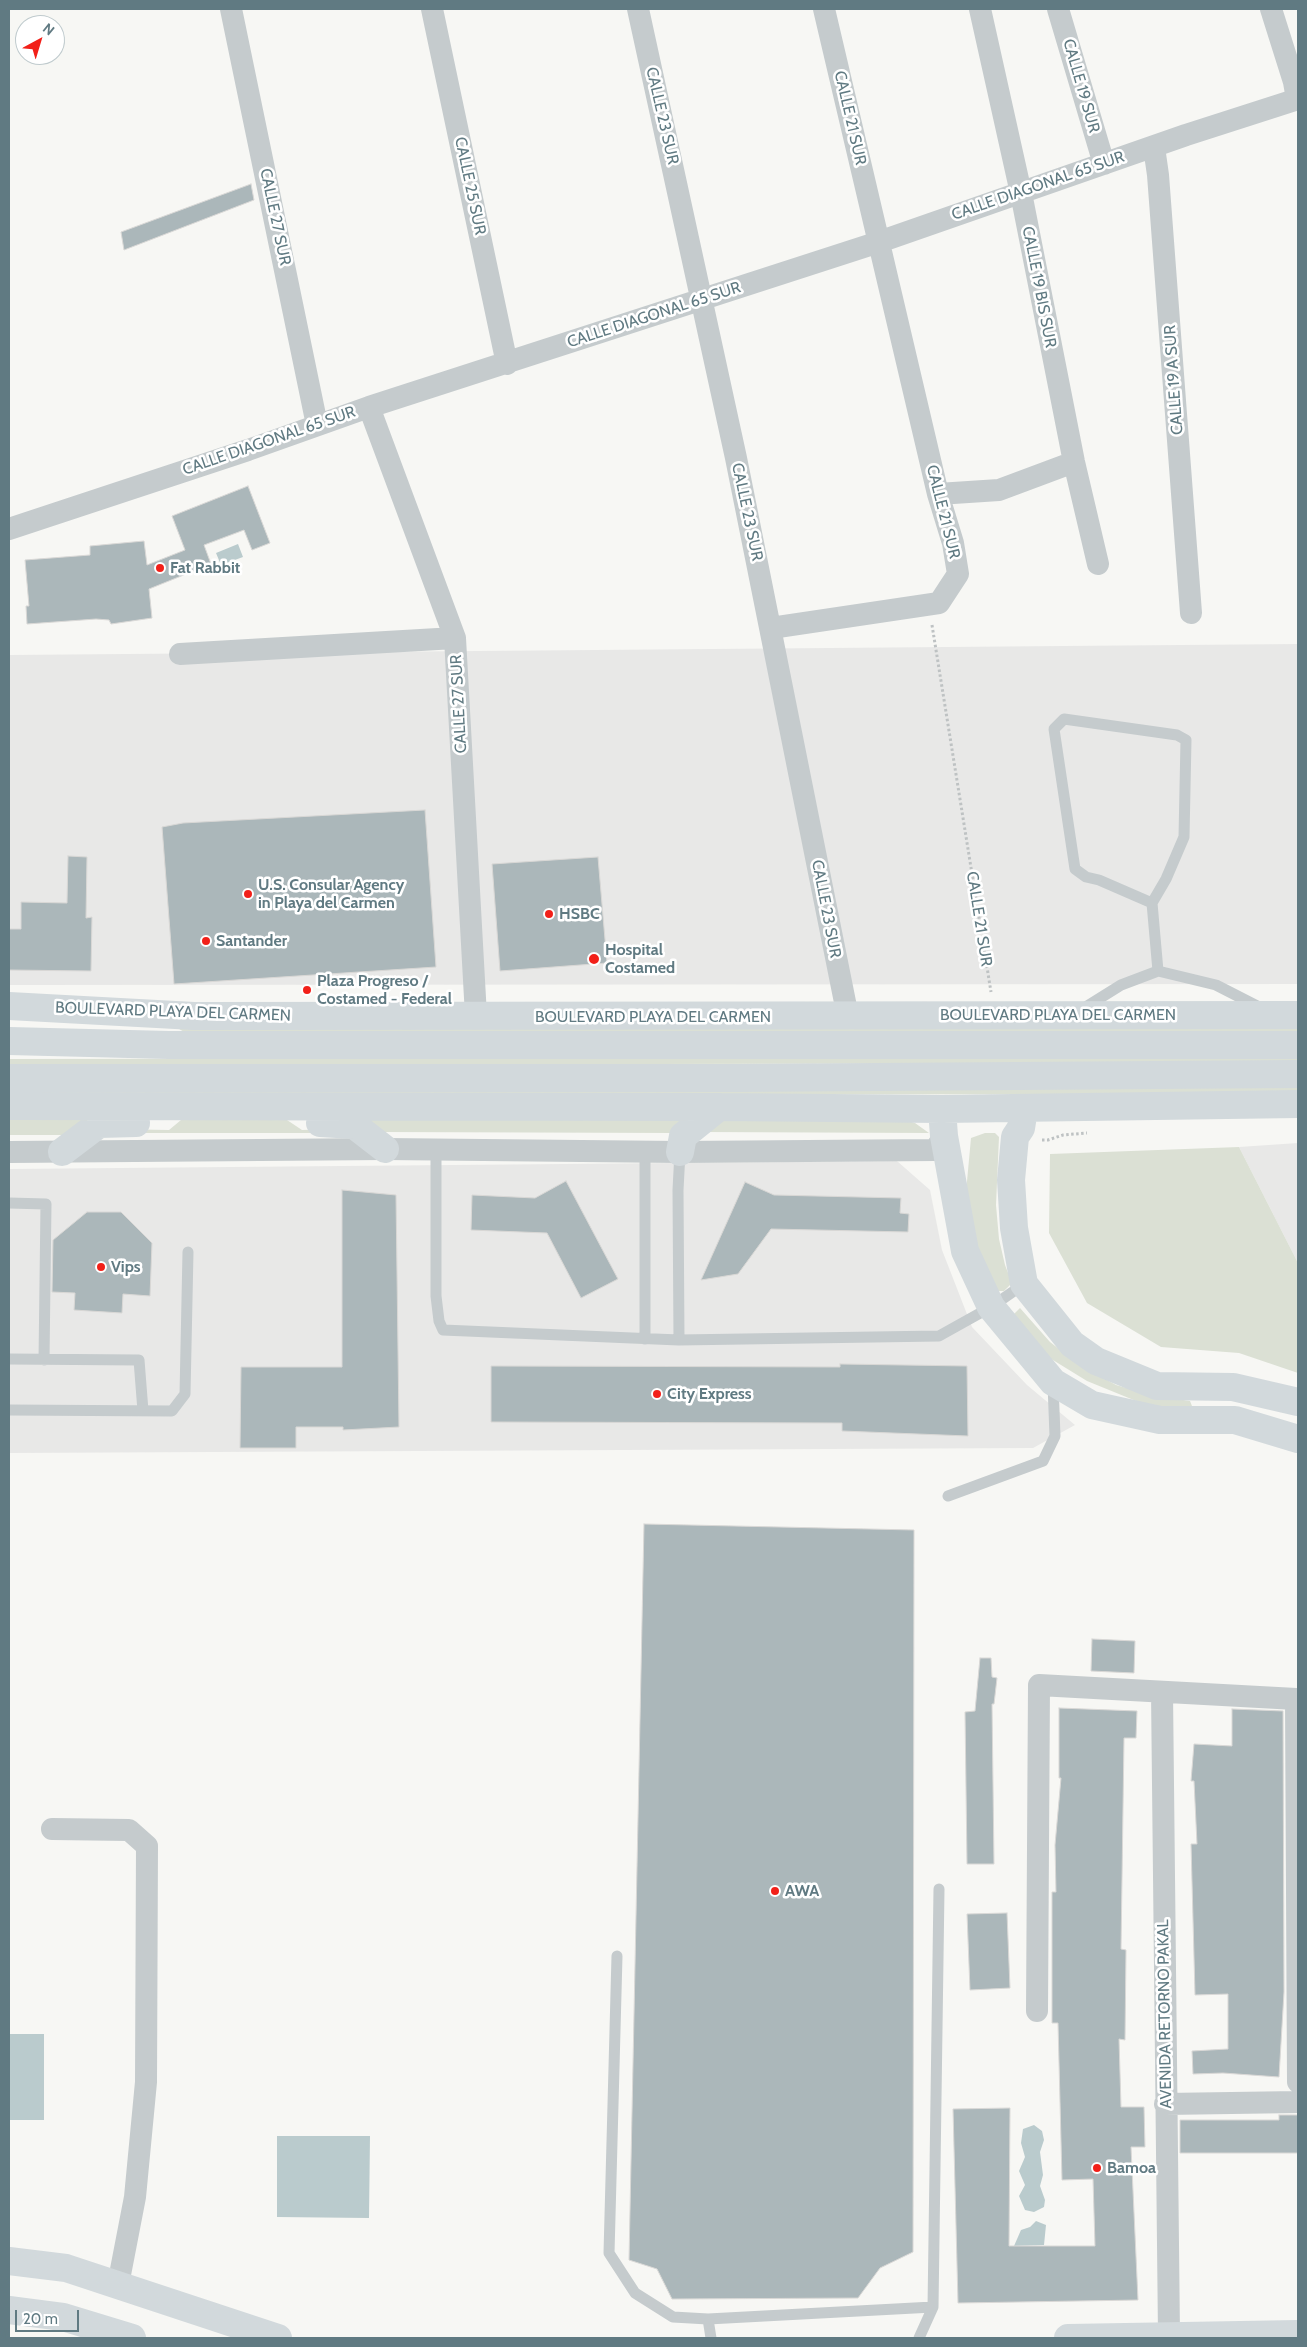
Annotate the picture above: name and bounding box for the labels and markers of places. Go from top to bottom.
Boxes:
place label: Fat Rabbit [170,558,240,578]
marker: Fat Rabbit [154,562,166,574]
place label: U.S. Consular Agency in Playa del Carmen [258,875,404,913]
marker: U.S. Consular Agency in Playa del Carmen [242,888,254,900]
place label: HSBC [559,904,600,924]
marker: HSBC [543,908,555,920]
place label: Santander [216,931,287,951]
marker: Santander [200,935,212,947]
place label: Hospital Costamed [605,940,675,978]
marker: Hospital Costamed [587,952,601,966]
place label: Plaza Progreso / Costamed - Federal [317,971,452,1009]
marker: Plaza Progreso / Costamed - Federal [301,984,313,996]
place label: Vips [111,1257,141,1277]
marker: Vips [95,1261,107,1273]
place label: City Express [667,1384,752,1404]
marker: City Express [651,1388,663,1400]
place label: AWA [785,1881,819,1901]
marker: AWA [769,1885,781,1897]
place label: Bamoa [1107,2158,1156,2178]
marker: Bamoa [1091,2162,1103,2174]

